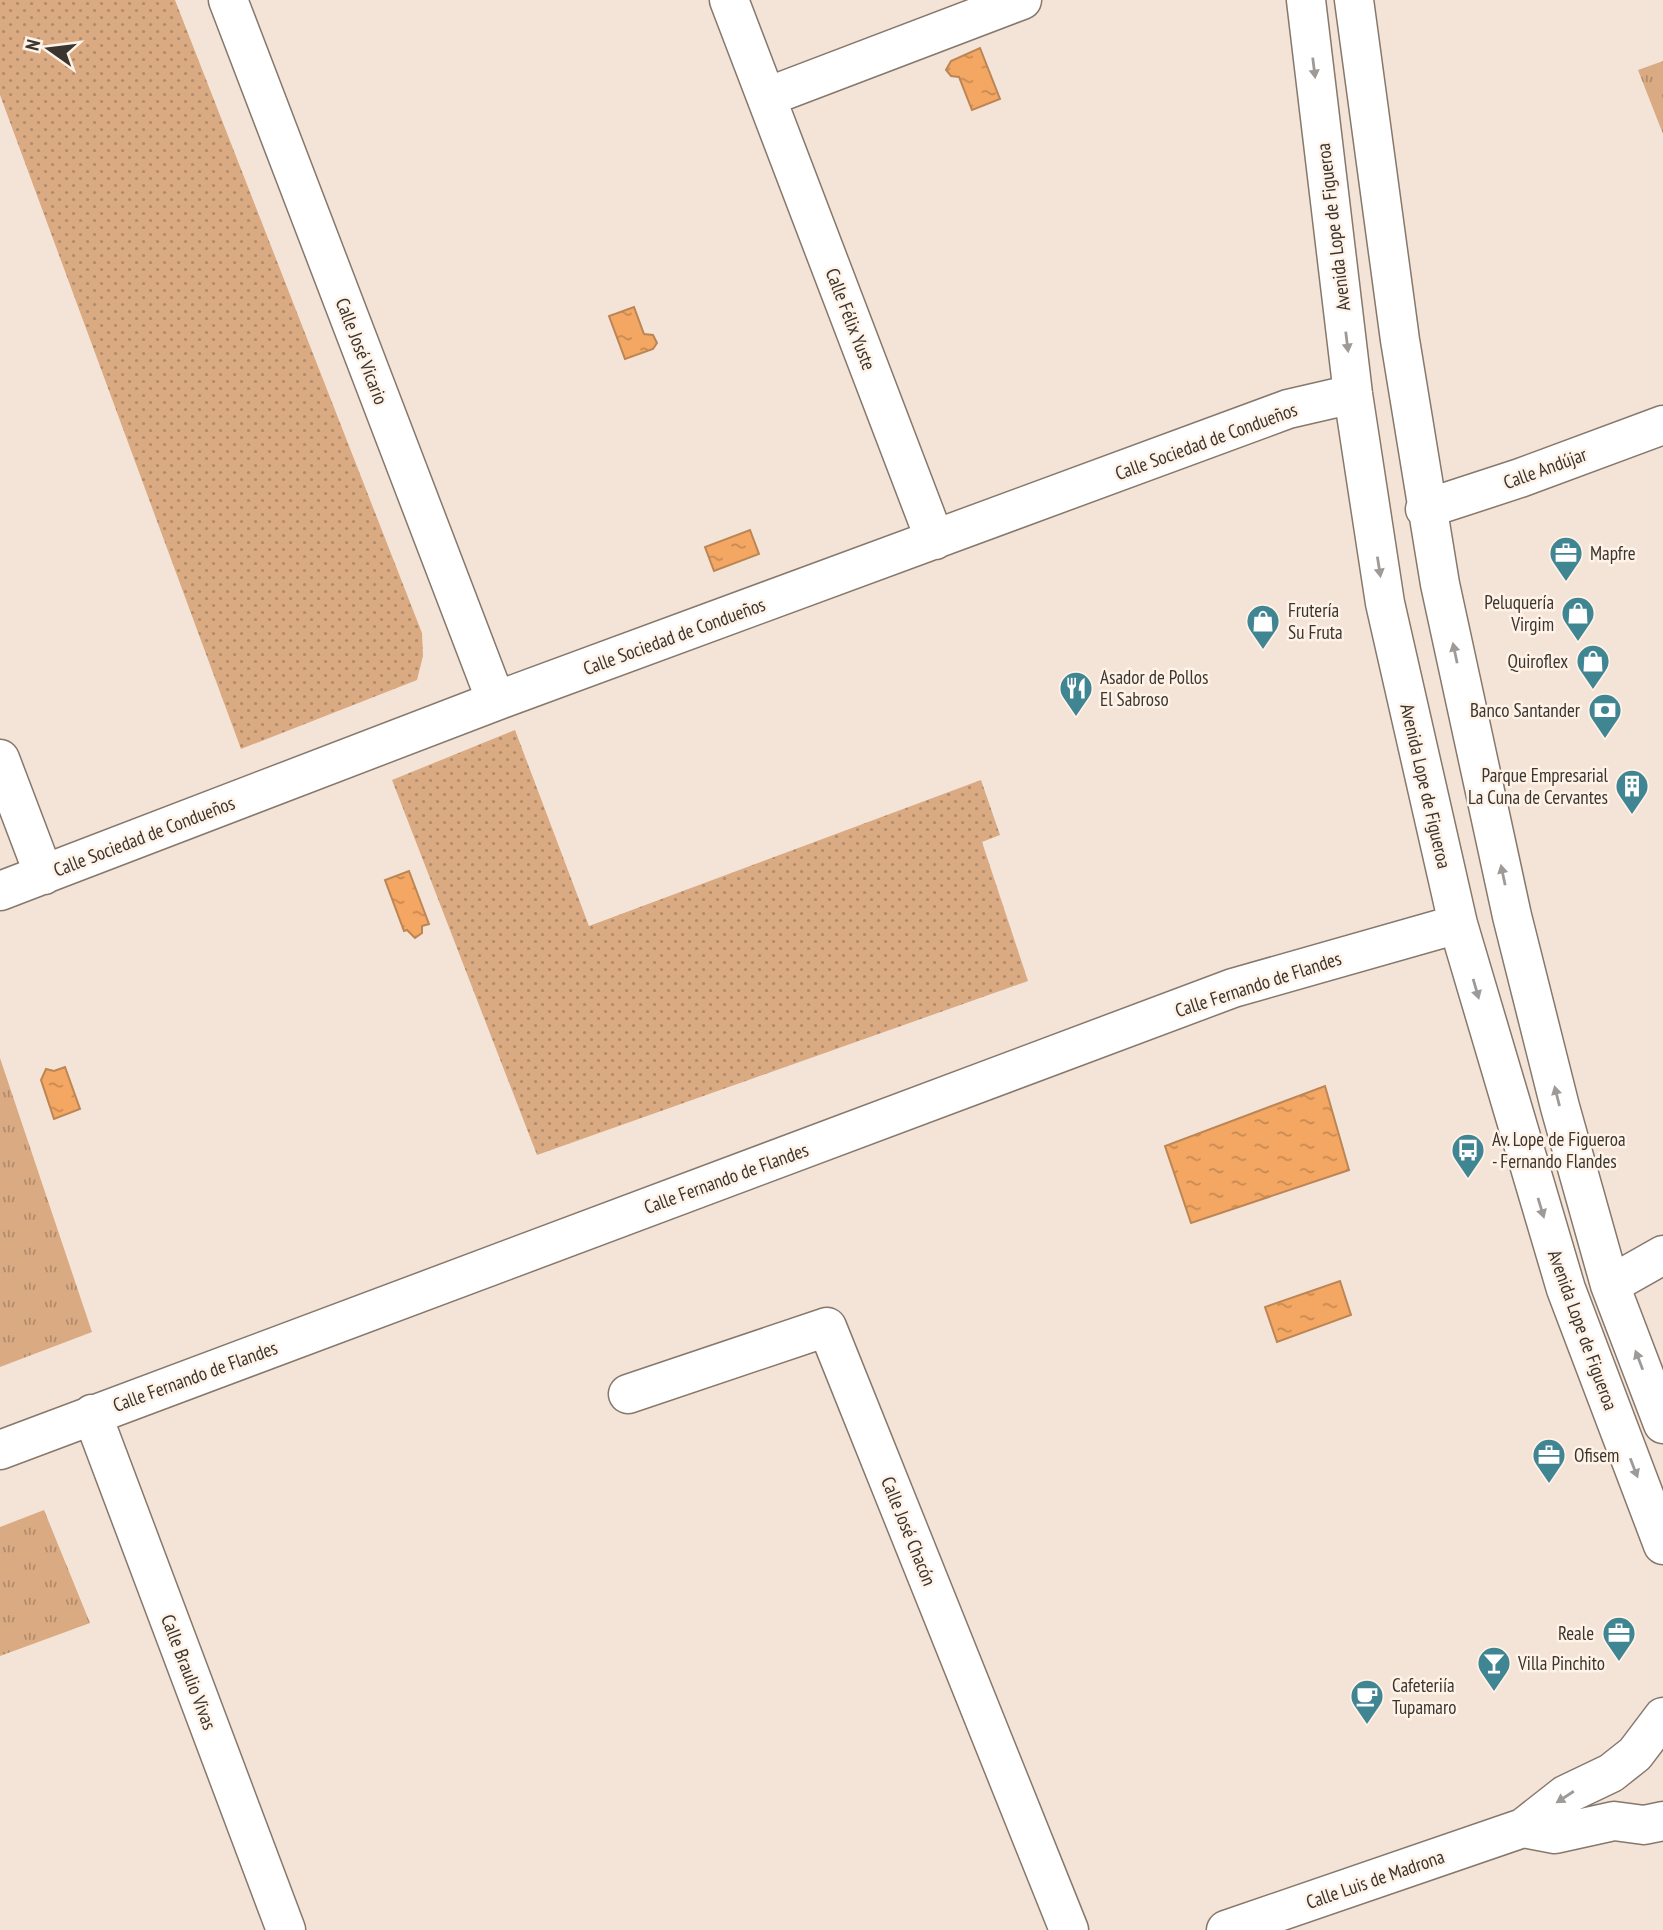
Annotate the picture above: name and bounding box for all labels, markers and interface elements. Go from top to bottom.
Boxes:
north arrow [14,14,84,84]
text: N [20,37,45,53]
one-way arrow [1309,57,1320,79]
street label: Avenida Lope de Figueroa [1311,142,1355,312]
street label: Calle Félix Yuste [821,265,881,373]
street label: Calle José Vicario [331,294,393,408]
one-way arrow [1341,332,1352,354]
street label: Calle Sociedad de Condueños [1112,397,1300,485]
street label: Calle Andújar [1500,442,1591,494]
office icon: Mapfre [1547,534,1585,583]
place label: Mapfre [1590,541,1636,565]
one-way arrow [1374,557,1385,579]
place label: Peluquería Virgim [1484,590,1554,636]
street label: Calle Sociedad de Condueños [580,592,768,680]
shop icon: Peluquería Virgim [1559,594,1597,643]
place label: Frutería Su Fruta [1288,598,1343,644]
shop icon: Frutería Su Fruta [1244,602,1282,651]
one-way arrow [1449,642,1460,664]
shop icon: Quiroflex [1574,642,1612,691]
place label: Quiroflex [1508,649,1568,673]
place label: Asador de Pollos El Sabroso [1100,665,1209,711]
restaurant icon: Asador de Pollos El Sabroso [1057,669,1095,718]
bank icon: Banco Santander [1586,691,1624,740]
place label: Banco Santander [1470,698,1581,722]
street label: Avenida Lope de Figueroa [1395,701,1457,871]
place label: Parque Empresarial La Cuna de Cervantes [1468,763,1609,809]
building icon: Parque Empresarial La Cuna de Cervantes [1613,767,1651,816]
street label: Calle Sociedad de Condueños [50,790,238,882]
one-way arrow [1498,864,1509,886]
street label: Calle Fernando de Flandes [1172,946,1344,1022]
one-way arrow [1471,979,1482,1001]
one-way arrow [1551,1085,1562,1107]
place label: Av. Lope de Figueroa - Fernando Flandes [1492,1127,1626,1173]
bus stop icon: Av. Lope de Figueroa - Fernando Flandes [1449,1131,1487,1180]
street label: Calle Fernando de Flandes [640,1137,812,1219]
one-way arrow [1536,1197,1546,1218]
street label: Avenida Lope de Figueroa [1543,1247,1623,1413]
street label: Calle Fernando de Flandes [109,1335,281,1417]
one-way arrow [1633,1350,1644,1371]
office icon: Ofisem [1530,1436,1568,1485]
place label: Ofisem [1574,1443,1619,1467]
one-way arrow [1629,1457,1640,1478]
street label: Calle José Chacón [876,1473,942,1589]
street label: Calle Braulio Vivas [156,1611,222,1733]
office icon: Reale [1600,1614,1638,1663]
place label: Reale [1558,1621,1594,1645]
bar icon: Villa Pinchito [1475,1644,1513,1693]
place label: Villa Pinchito [1517,1651,1605,1675]
place label: Cafeteriía Tupamaro [1392,1673,1456,1719]
cafe icon: Cafeteriía Tupamaro [1348,1677,1386,1726]
one-way arrow [1555,1790,1574,1803]
street label: Calle Luis de Madrona [1303,1844,1447,1914]

